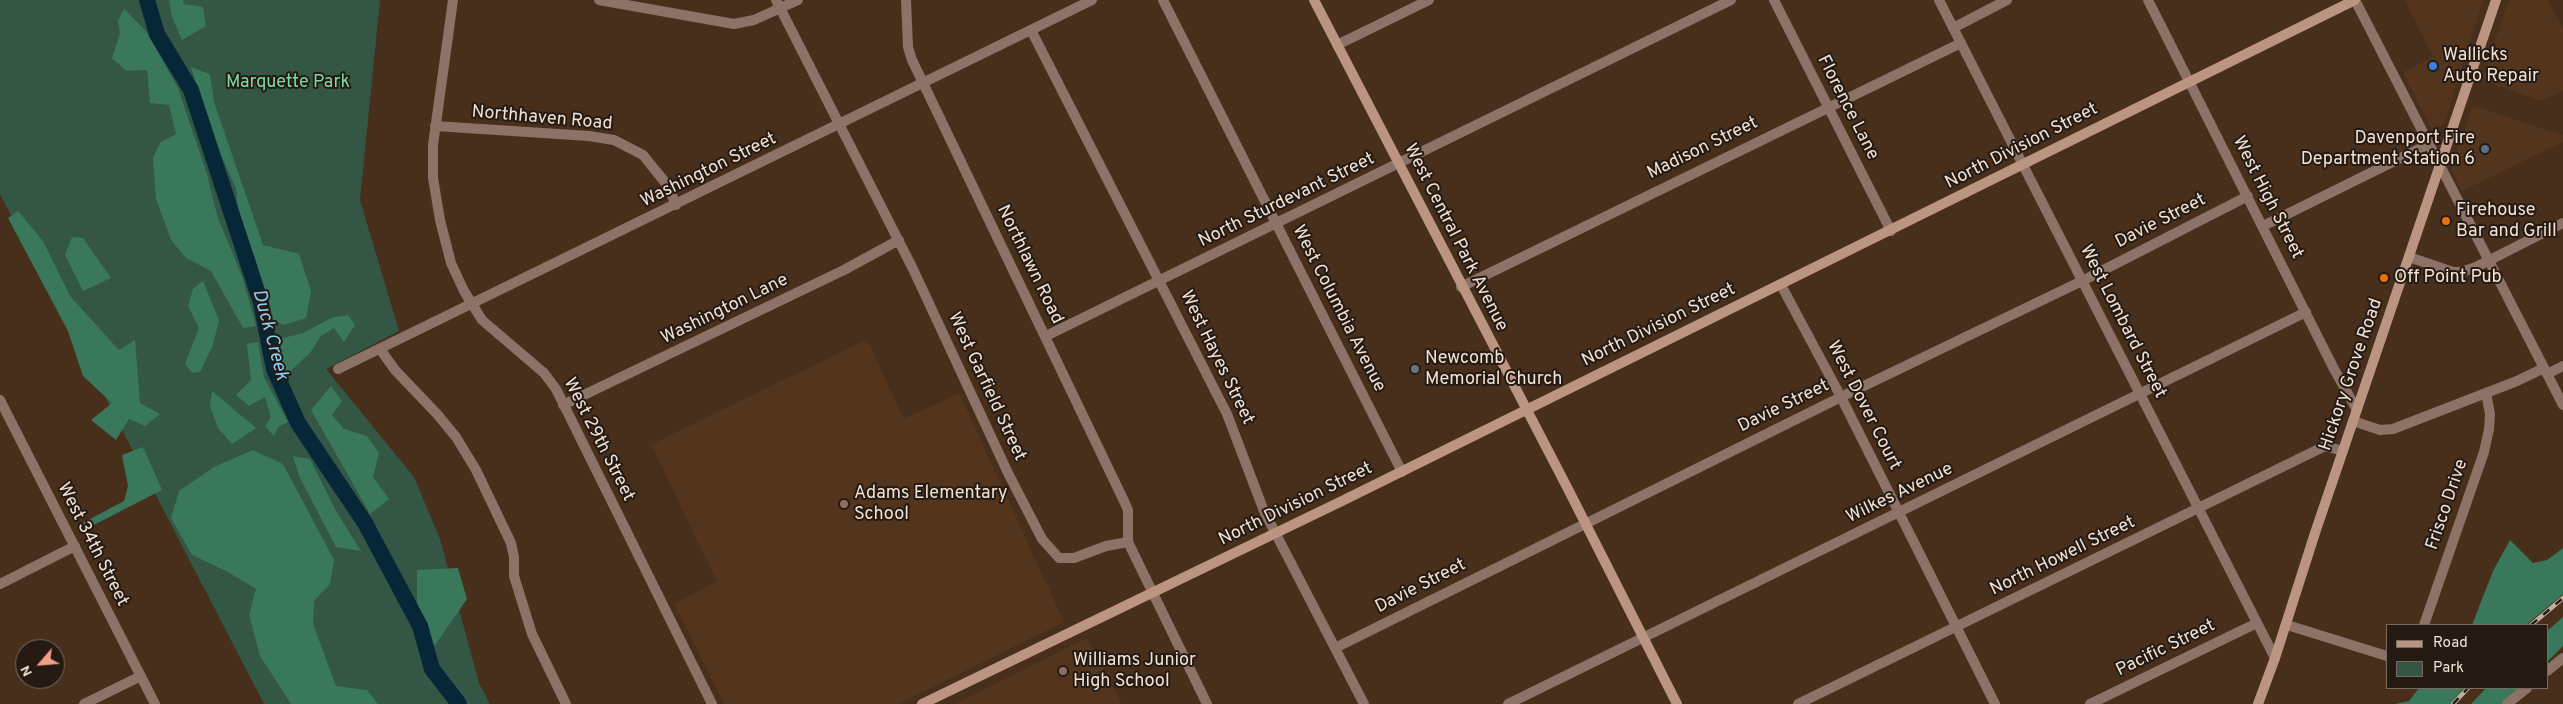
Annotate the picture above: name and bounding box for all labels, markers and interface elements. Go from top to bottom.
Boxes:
place label: Wallicks Auto Repair [2443,45,2539,88]
street label: Florence Lane [1811,52,1883,164]
marker: Wallicks Auto Repair [2427,60,2439,72]
park label: Marquette Park [226,72,350,94]
street label: North Division Street [1942,99,2102,195]
street label: Northhaven Road [471,102,613,136]
street label: Madison Street [1644,113,1762,185]
place label: Davenport Fire Department Station 6 [2301,128,2475,170]
street label: Washington Street [638,129,780,213]
street label: West High Street [2227,133,2307,263]
street label: West Central Park Avenue [1398,141,1512,335]
marker: Davenport Fire Department Station 6 [2479,143,2491,155]
street label: North Sturdevant Street [1196,149,1378,253]
street label: Davie Street [2112,190,2210,254]
place label: Firehouse Bar and Grill [2456,200,2557,242]
street label: Northlawn Road [991,202,1067,328]
marker: Firehouse Bar and Grill [2440,215,2452,227]
street label: West Columbia Avenue [1287,222,1389,396]
street label: West Lombard Street [2074,242,2170,402]
place label: Off Point Pub [2394,267,2502,289]
street label: Washington Lane [658,270,792,350]
marker: Off Point Pub [2378,272,2390,284]
street label: North Division Street [1579,279,1739,373]
water label: Duck Creek [246,287,292,383]
street label: West Hayes Street [1174,288,1258,428]
street label: Hickory Grove Road [2316,296,2388,454]
street label: West Garfield Street [942,309,1030,465]
street label: West Dover Court [1821,338,1905,474]
place label: Newcomb Memorial Church [1425,348,1562,390]
marker: Newcomb Memorial Church [1409,363,1421,375]
street label: West 29th Street [558,375,638,505]
street label: Davie Street [1735,376,1833,438]
street label: Frisco Drive [2422,457,2474,553]
street label: North Division Street [1216,458,1376,552]
street label: Wilkes Avenue [1843,459,1957,529]
street label: West 34th Street [52,480,132,610]
place label: Adams Elementary School [854,483,1007,526]
marker: Adams Elementary School [838,498,850,510]
street label: North Howell Street [1987,512,2139,602]
street label: Davie Street [1372,555,1470,619]
street label: Pacific Street [2113,616,2219,682]
legend [2386,624,2548,689]
text: Road [2433,634,2468,653]
north arrow [15,639,65,689]
place label: Williams Junior High School [1073,650,1196,692]
text: Park [2433,659,2464,678]
text: N [17,662,37,679]
marker: Williams Junior High School [1057,665,1069,677]

